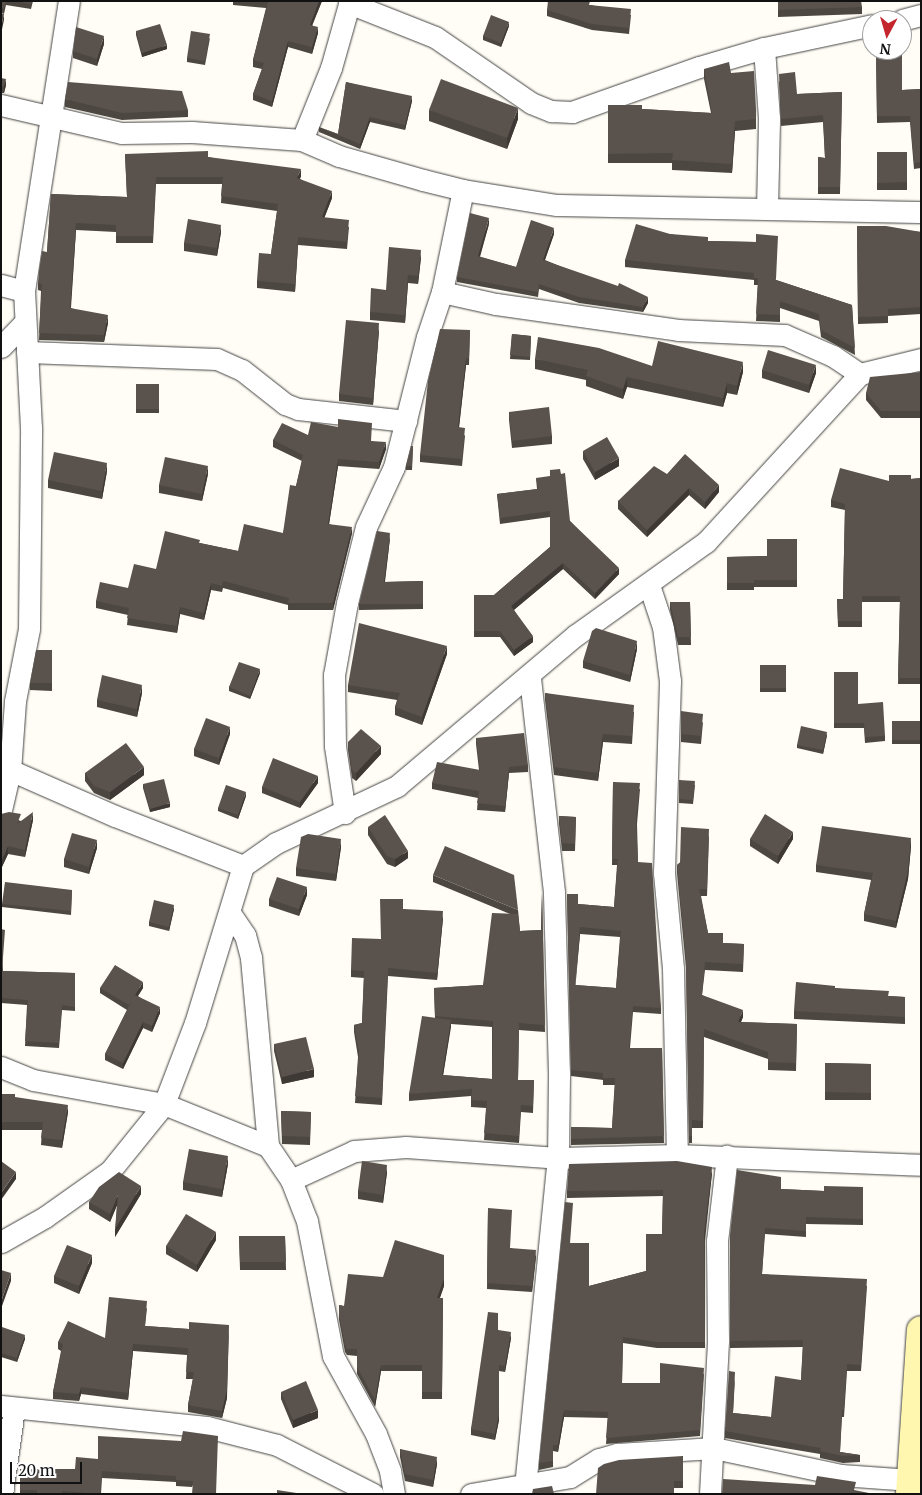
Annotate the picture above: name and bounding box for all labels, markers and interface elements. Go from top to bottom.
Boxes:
north arrow [862,10,912,60]
text: N [879,39,892,58]
scale bar [12,1452,85,1484]
text: 20 m [18,1461,55,1480]

